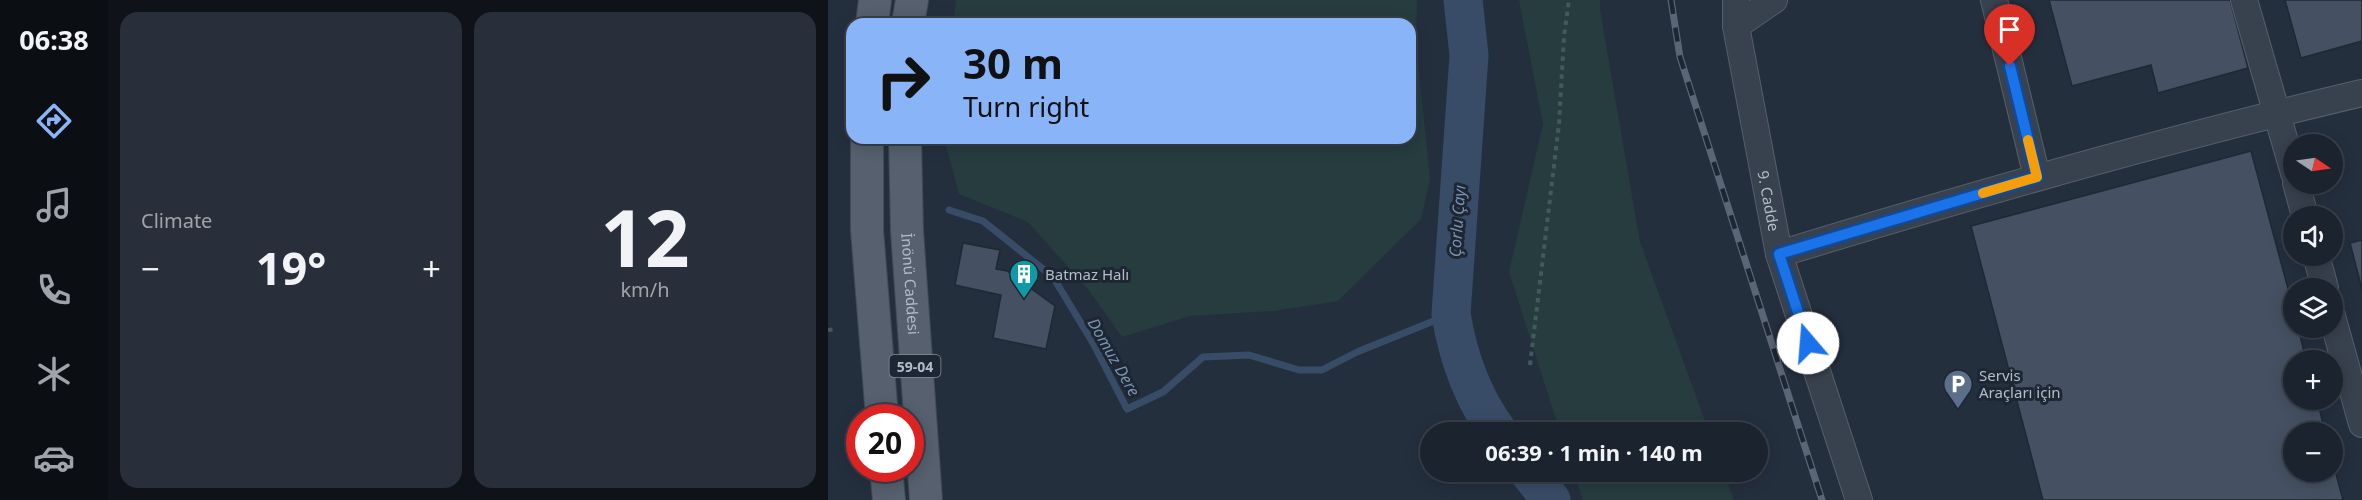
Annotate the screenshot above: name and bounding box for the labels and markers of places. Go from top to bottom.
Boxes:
pin [1984,4,2035,66]
building icon: Batmaz Halı [1008,258,1040,300]
place label: Batmaz Halı [1045,264,1129,284]
place label: Servis Araçları için [1979,365,2061,402]
parking icon: Servis Araçları için [1942,368,1974,410]

